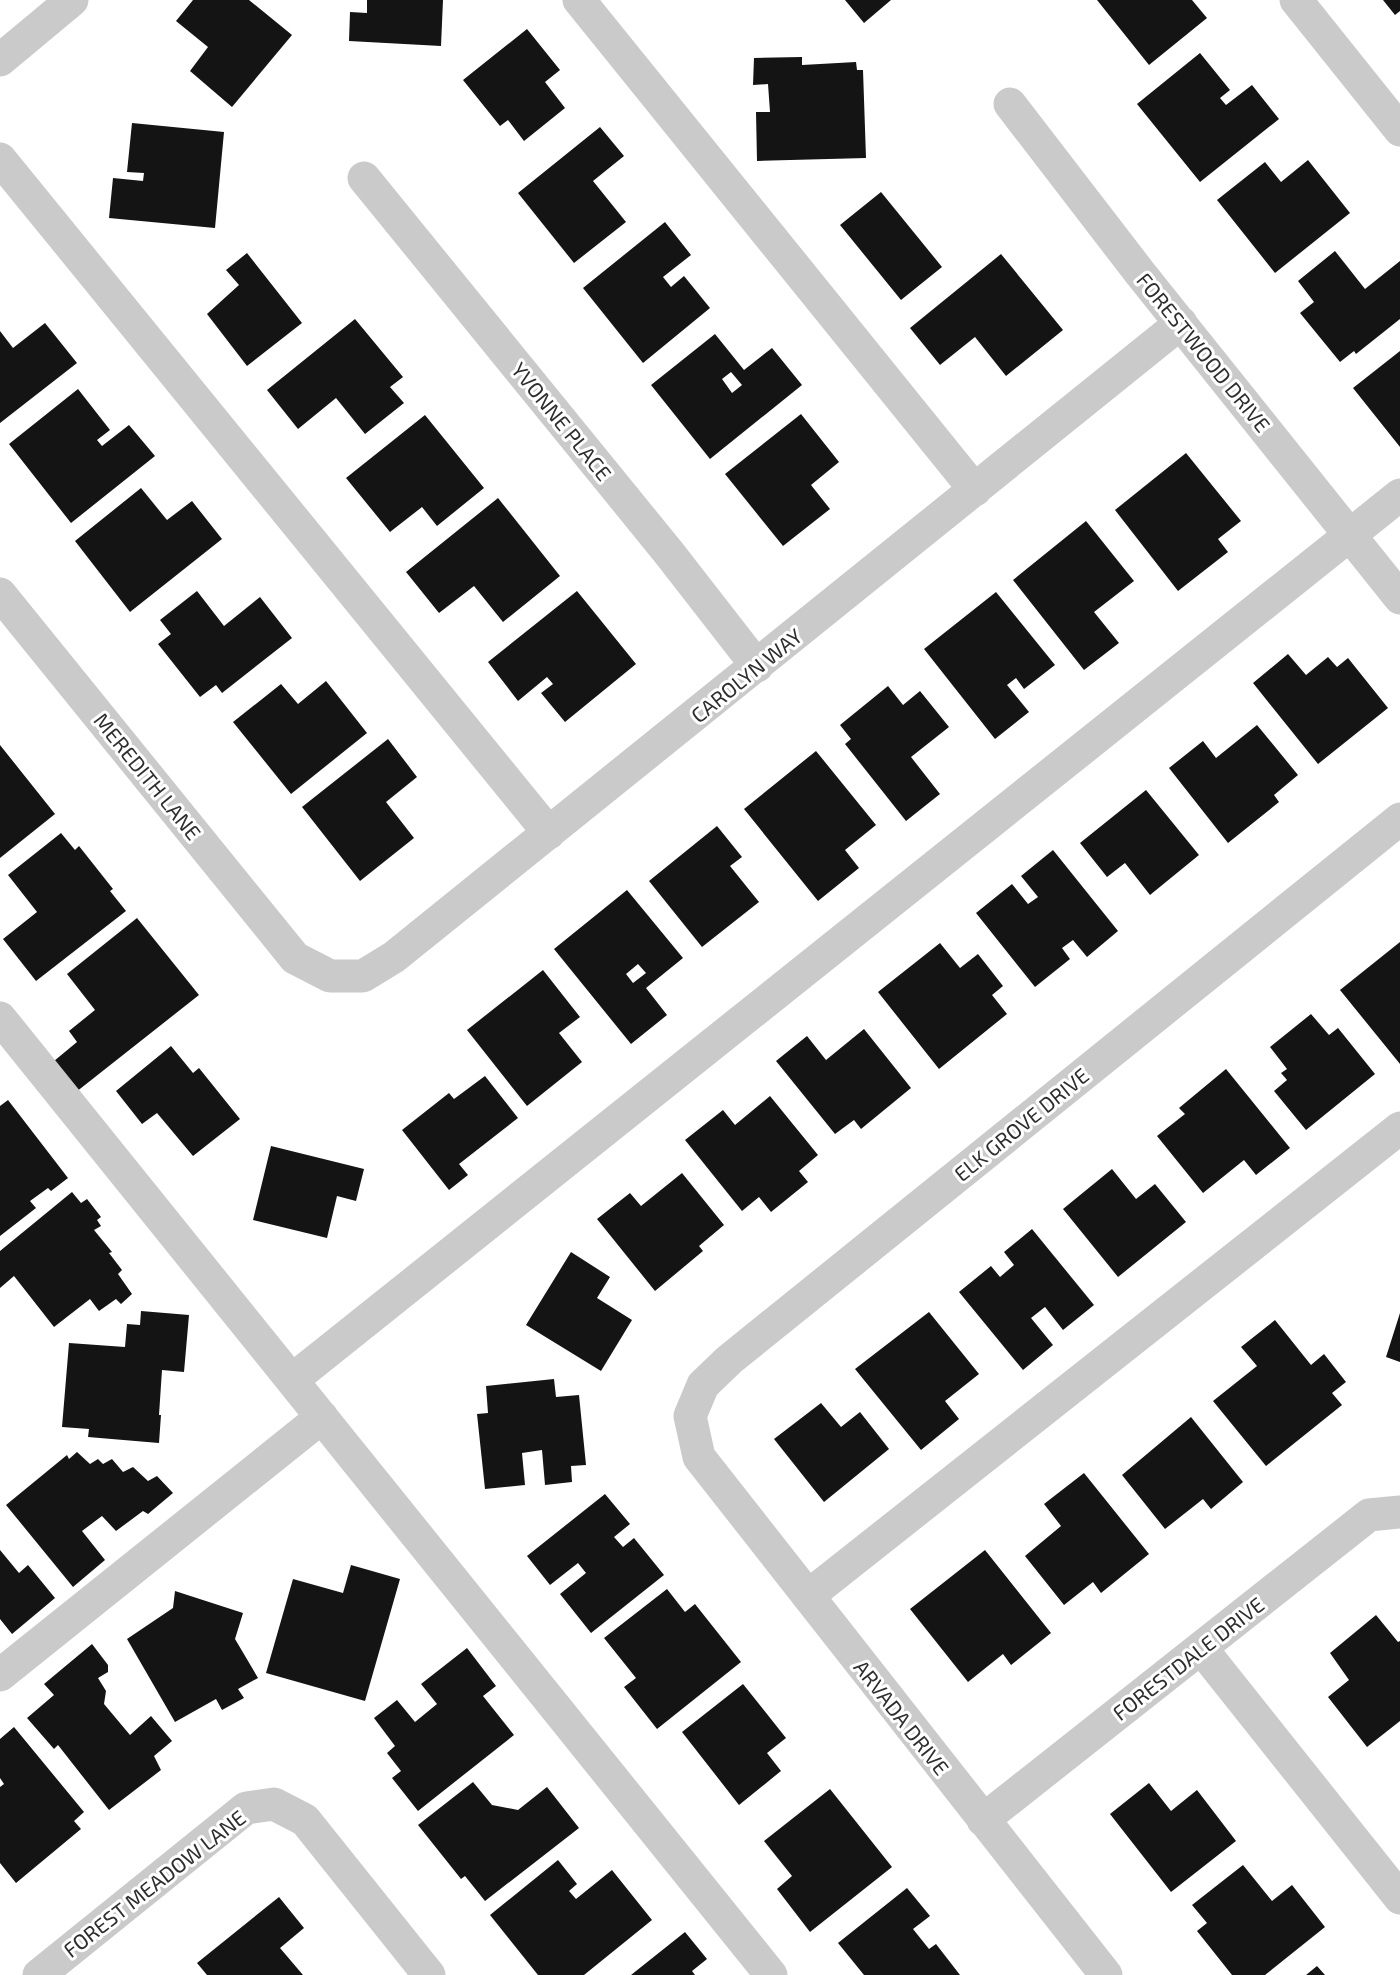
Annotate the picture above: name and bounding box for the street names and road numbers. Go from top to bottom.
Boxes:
street label: FORESTWOOD DRIVE [1132,267,1276,437]
street label: YVONNE PLACE [507,357,617,485]
street label: CAROLYN WAY [686,623,807,727]
street label: MEREDITH LANE [89,708,207,844]
street label: ELK GROVE DRIVE [949,1062,1093,1186]
street label: FORESTDALE DRIVE [1107,1591,1269,1725]
street label: ARVADA DRIVE [849,1654,955,1780]
street label: FOREST MEADOW LANE [58,1804,250,1962]

